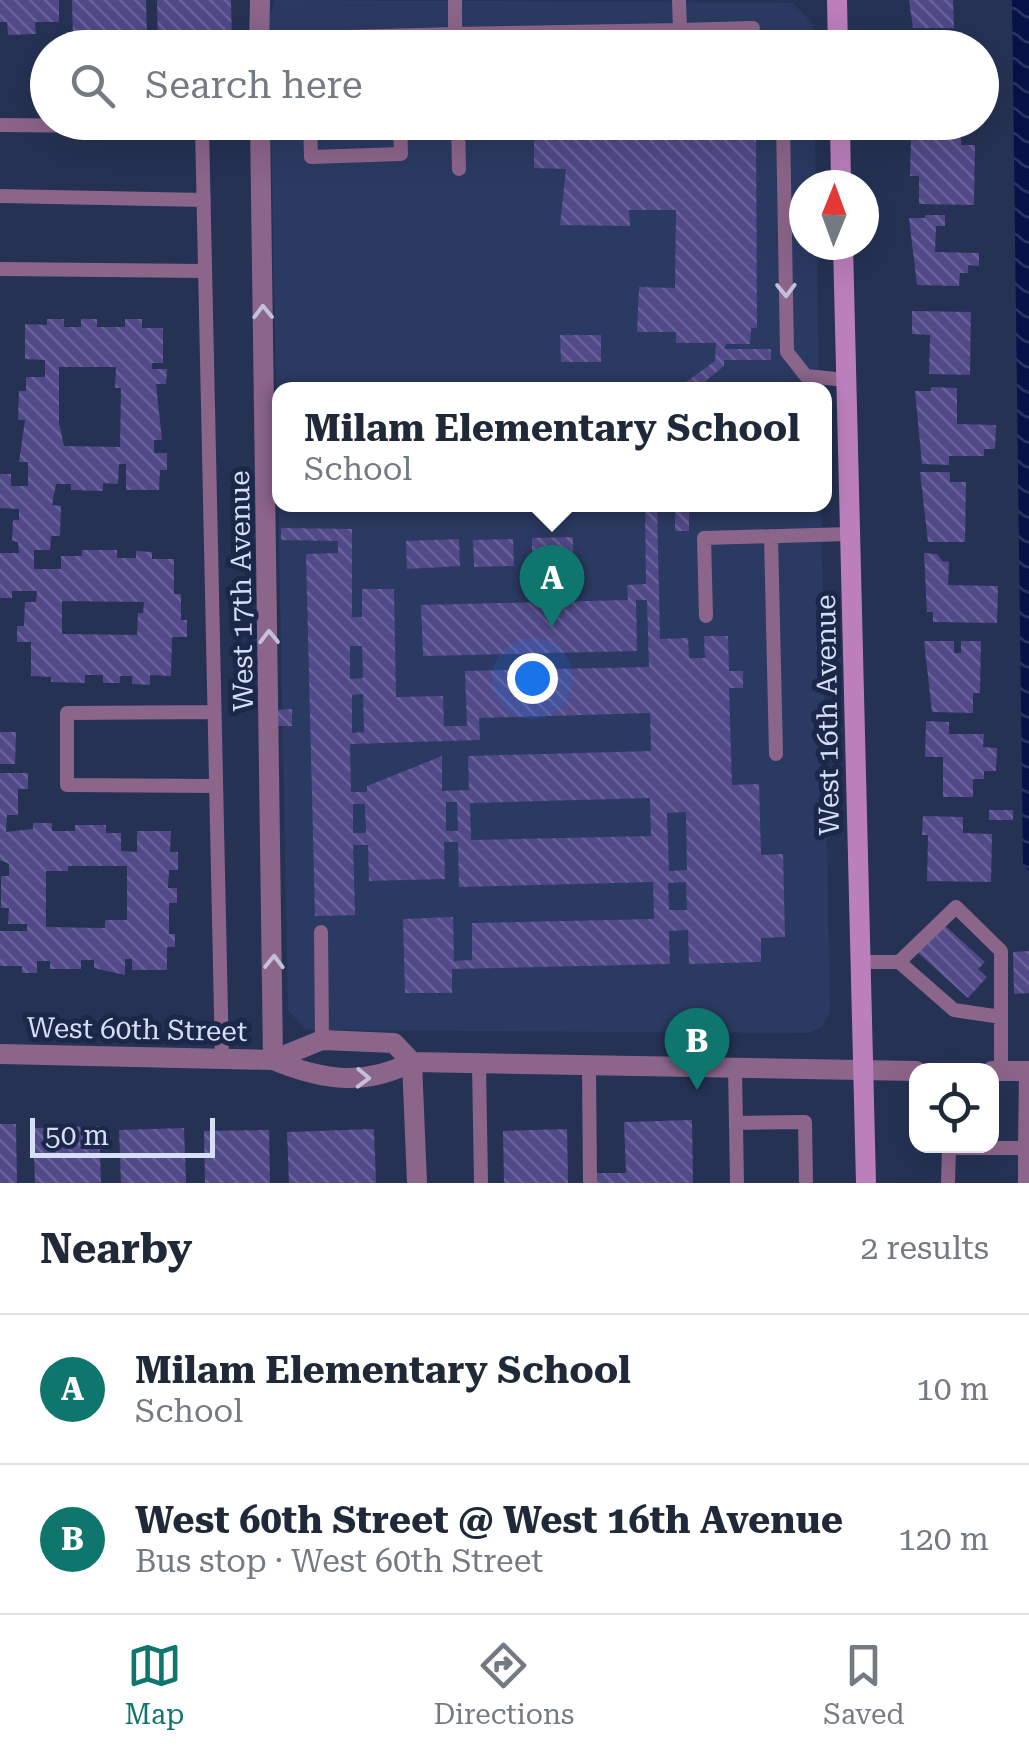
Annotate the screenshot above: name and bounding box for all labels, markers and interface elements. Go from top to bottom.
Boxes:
search box [30,30,999,140]
icon: search [65,58,120,113]
text: Search here [145,63,363,107]
north arrow [789,170,879,260]
one-way arrow [775,282,797,298]
one-way arrow [253,304,274,320]
popup [272,382,832,512]
text: Milam Elementary School [304,406,800,450]
text: School [304,450,412,488]
street label: West 17th Avenue [223,470,260,712]
pin: A [520,544,584,627]
street label: West 16th Avenue [809,594,846,836]
one-way arrow [258,629,280,644]
your location [507,653,558,704]
one-way arrow [263,954,285,970]
pin: B [664,1008,730,1090]
street label: West 60th Street [26,1011,248,1048]
map controls [909,1063,999,1153]
button: locate [909,1063,999,1153]
one-way arrow [356,1067,372,1088]
scale bar [30,1113,215,1158]
text: 50 m [45,1119,109,1152]
text: Nearby [40,1224,192,1273]
text: 2 results [861,1229,989,1267]
text: Milam Elementary School [135,1348,631,1392]
text: A [61,1370,84,1408]
text: 10 m [916,1370,989,1408]
text: School [135,1392,243,1430]
text: West 60th Street @ West 16th Avenue [135,1498,843,1542]
text: B [61,1520,84,1558]
text: 120 m [898,1520,989,1558]
text: Bus stop · West 60th Street [135,1542,543,1580]
tab: Map [125,1638,184,1731]
tab: Directions [433,1638,574,1731]
tab: Saved [823,1638,905,1731]

